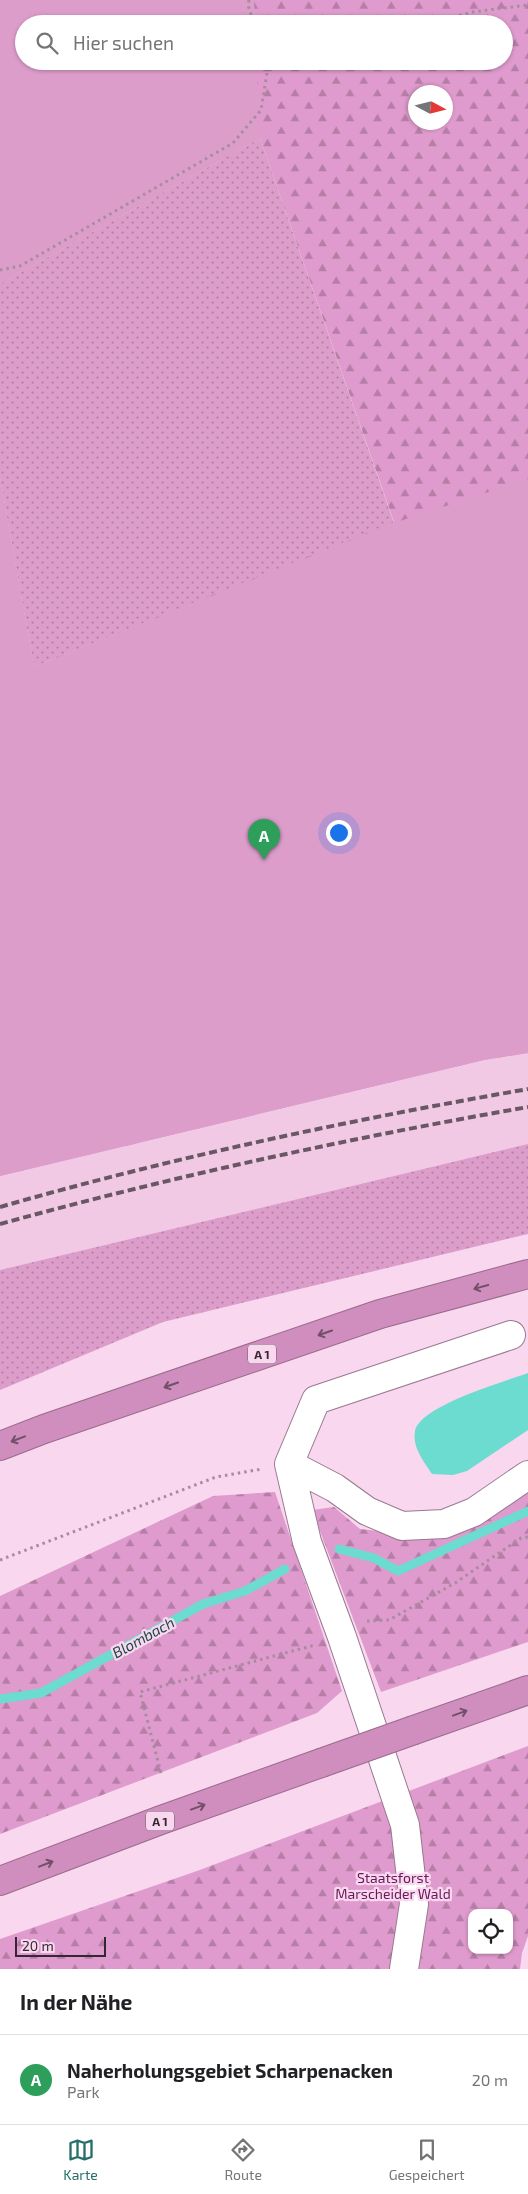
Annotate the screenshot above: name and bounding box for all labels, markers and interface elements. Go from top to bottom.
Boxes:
search box [15,15,513,70]
icon: search [33,29,61,57]
text: Hier suchen [73,31,174,54]
north arrow [408,85,453,130]
pin: A [248,819,280,860]
your location [326,820,352,846]
one-way arrow [473,1283,489,1292]
one-way arrow [318,1329,333,1338]
road number: A 1 [248,1345,276,1364]
one-way arrow [164,1381,180,1391]
one-way arrow [11,1435,26,1444]
water label: Blombach [109,1613,177,1661]
one-way arrow [451,1708,467,1717]
one-way arrow [189,1802,205,1811]
road number: A 1 [146,1812,174,1830]
one-way arrow [37,1859,53,1868]
park label: Staatsforst Marscheider Wald [335,1869,451,1902]
map controls [468,1909,513,1954]
button: locate [468,1909,513,1954]
scale bar [15,1934,106,1957]
text: 20 m [22,1937,54,1954]
text: In der Nähe [20,1989,132,2014]
text: Naherholungsgebiet Scharpenacken [67,2059,393,2082]
text: A [31,2070,41,2089]
text: 20 m [472,2070,508,2089]
text: Park [67,2082,100,2101]
tab: Karte [63,2136,98,2183]
tab: Route [225,2136,262,2183]
tab: Gespeichert [389,2136,465,2183]

